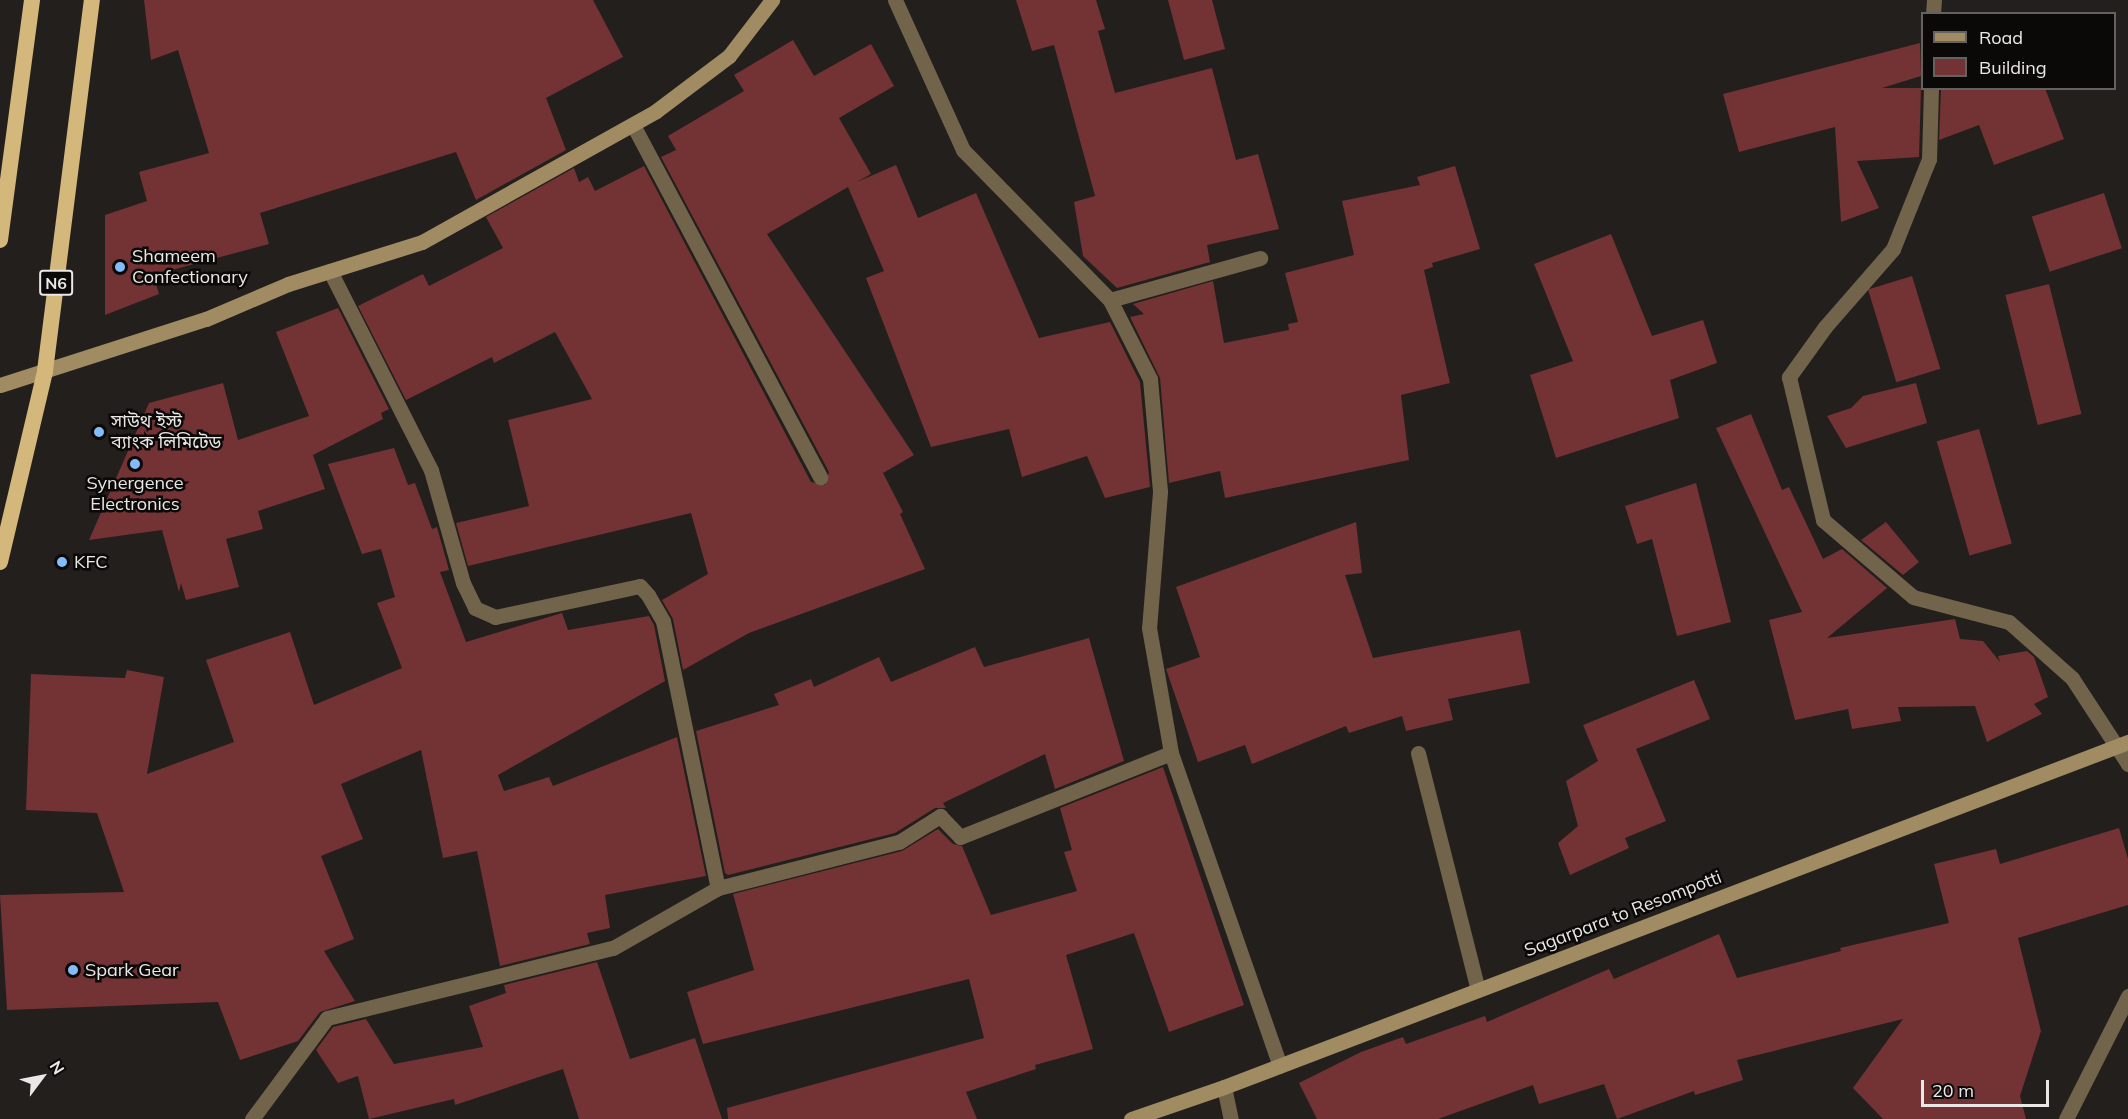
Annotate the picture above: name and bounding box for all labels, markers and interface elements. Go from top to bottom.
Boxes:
legend [1921,12,2116,90]
text: Road [1979,26,2023,49]
text: Building [1979,56,2047,79]
place label: Shameem Confectionary [132,246,248,288]
marker: Shameem Confectionary [113,260,127,274]
road number: N6 [38,270,74,296]
place label: সাউথ ইস্ট ব্যাংক লিমিটেড [111,411,221,454]
marker: সাউথ ইস্ট ব্যাংক লিমিটেড [92,425,106,439]
marker: Synergence Electronics [128,457,142,471]
place label: Synergence Electronics [86,473,184,516]
place label: KFC [74,551,108,573]
marker: KFC [55,555,69,569]
street label: Sagarpara to Resompotti [1521,866,1725,962]
place label: Spark Gear [85,959,179,981]
marker: Spark Gear [66,963,80,977]
north arrow [12,1047,72,1107]
text: N [46,1057,69,1078]
scale bar [1924,1068,2052,1106]
text: 20 m [1932,1079,1974,1102]

